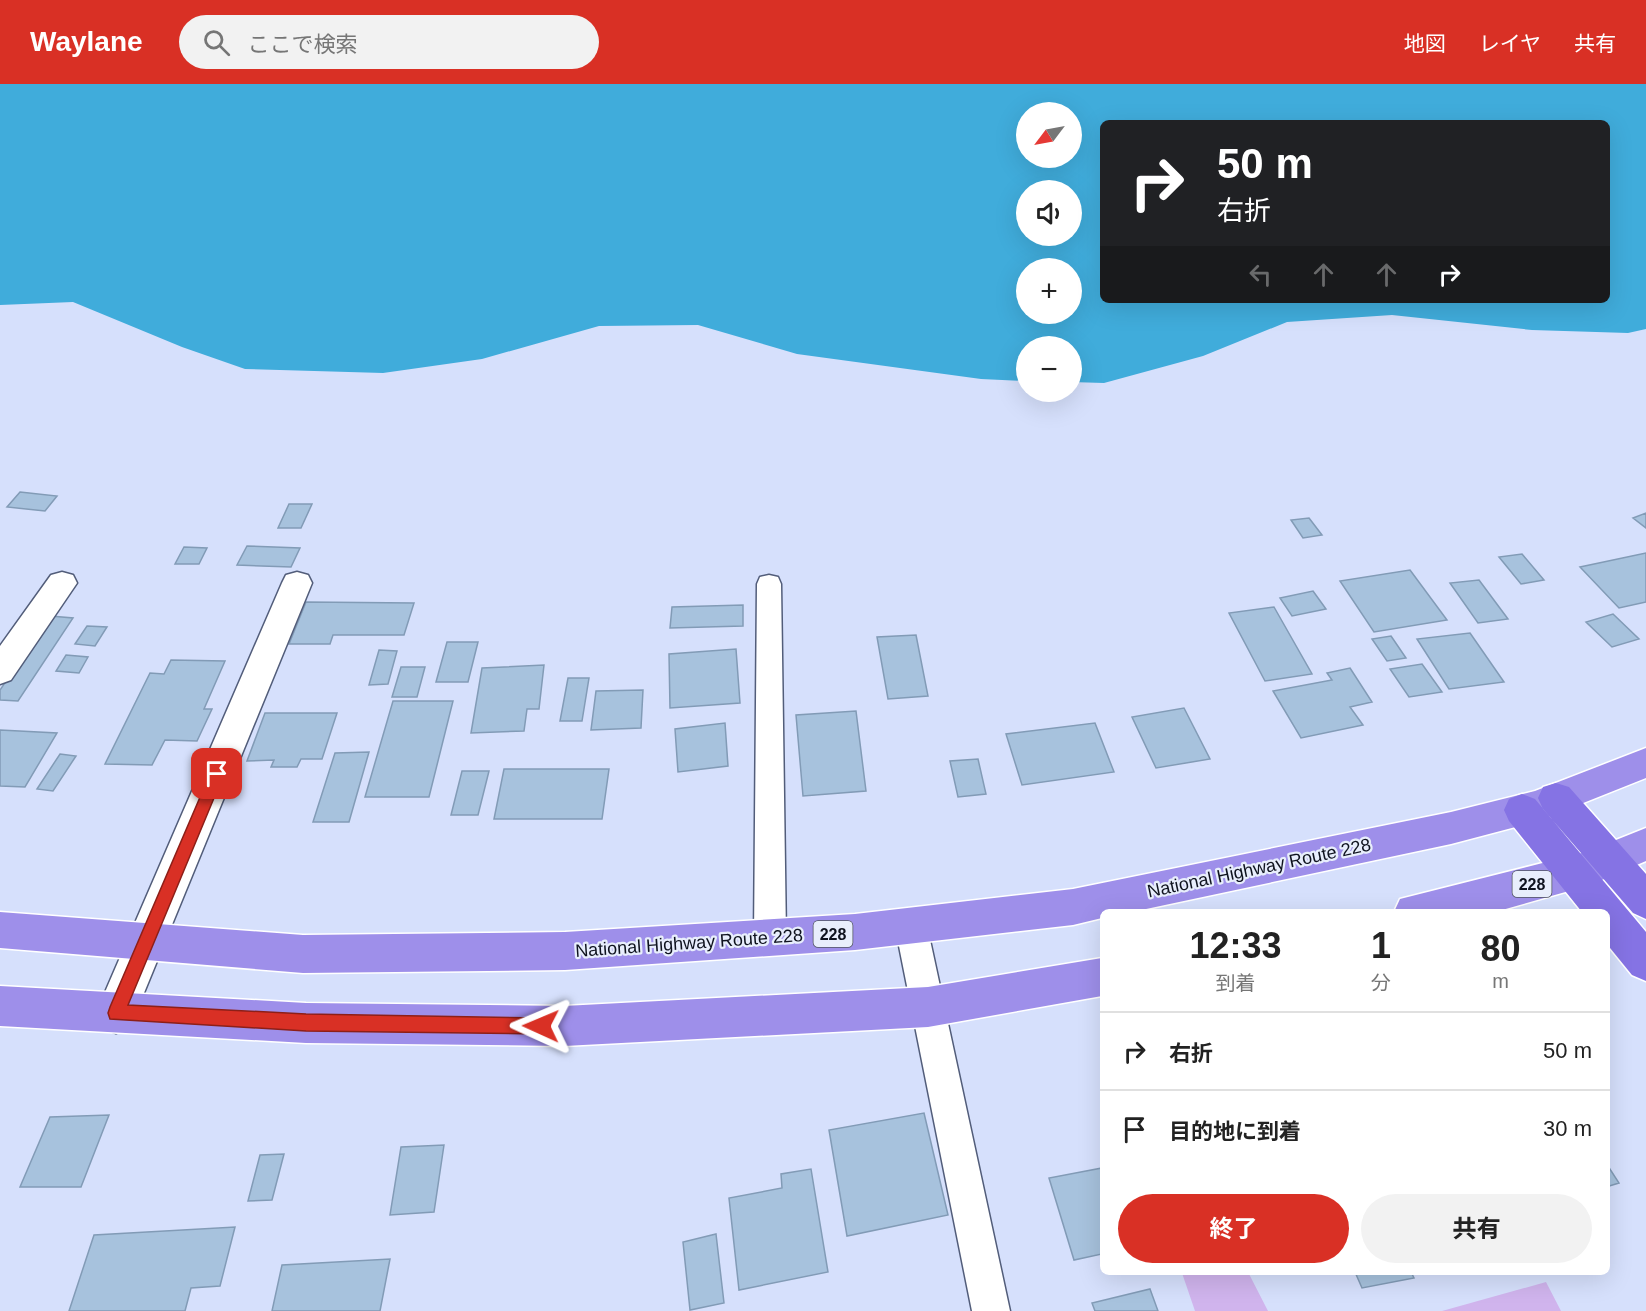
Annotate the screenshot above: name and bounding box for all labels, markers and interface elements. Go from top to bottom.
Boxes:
search box [179,15,599,69]
text: Waylane [30,26,143,57]
icon: search [200,26,233,59]
text: ここで検索 [248,32,358,57]
text: 地図 [1404,32,1446,55]
text: レイヤ [1479,32,1541,55]
text: 共有 [1574,32,1616,55]
north arrow [1016,102,1082,168]
map controls [1016,102,1082,402]
text: 50 m [1217,140,1313,187]
icon: right [1118,144,1196,222]
button: sound [1016,180,1082,246]
text: 右折 [1217,196,1271,226]
button: + [1016,258,1082,324]
icon: left [1244,258,1277,291]
icon: ahead [1307,258,1340,291]
icon: ahead [1370,258,1403,291]
icon: right [1433,258,1466,291]
button: − [1016,336,1082,402]
pin [191,748,242,799]
icon: arrive [200,757,233,790]
street label: National Highway Route 228 [1145,835,1373,901]
road number: 228 [1512,871,1552,897]
road number: 228 [814,921,852,947]
street label: National Highway Route 228 [575,925,803,961]
text: 12:33 [1189,925,1282,966]
text: 1 [1371,925,1391,966]
text: 80 [1480,928,1521,969]
text: m [1492,970,1509,992]
text: 到着 [1215,972,1255,994]
text: 分 [1371,972,1391,994]
position arrow [509,994,573,1058]
icon: right [1118,1035,1151,1068]
text: 50 m [1543,1038,1592,1063]
text: 右折 [1169,1041,1213,1066]
icon: arrive [1118,1113,1151,1146]
text: 30 m [1543,1116,1592,1141]
text: 目的地に到着 [1169,1119,1301,1144]
button: 終了 [1118,1194,1349,1263]
button: 共有 [1361,1194,1592,1263]

